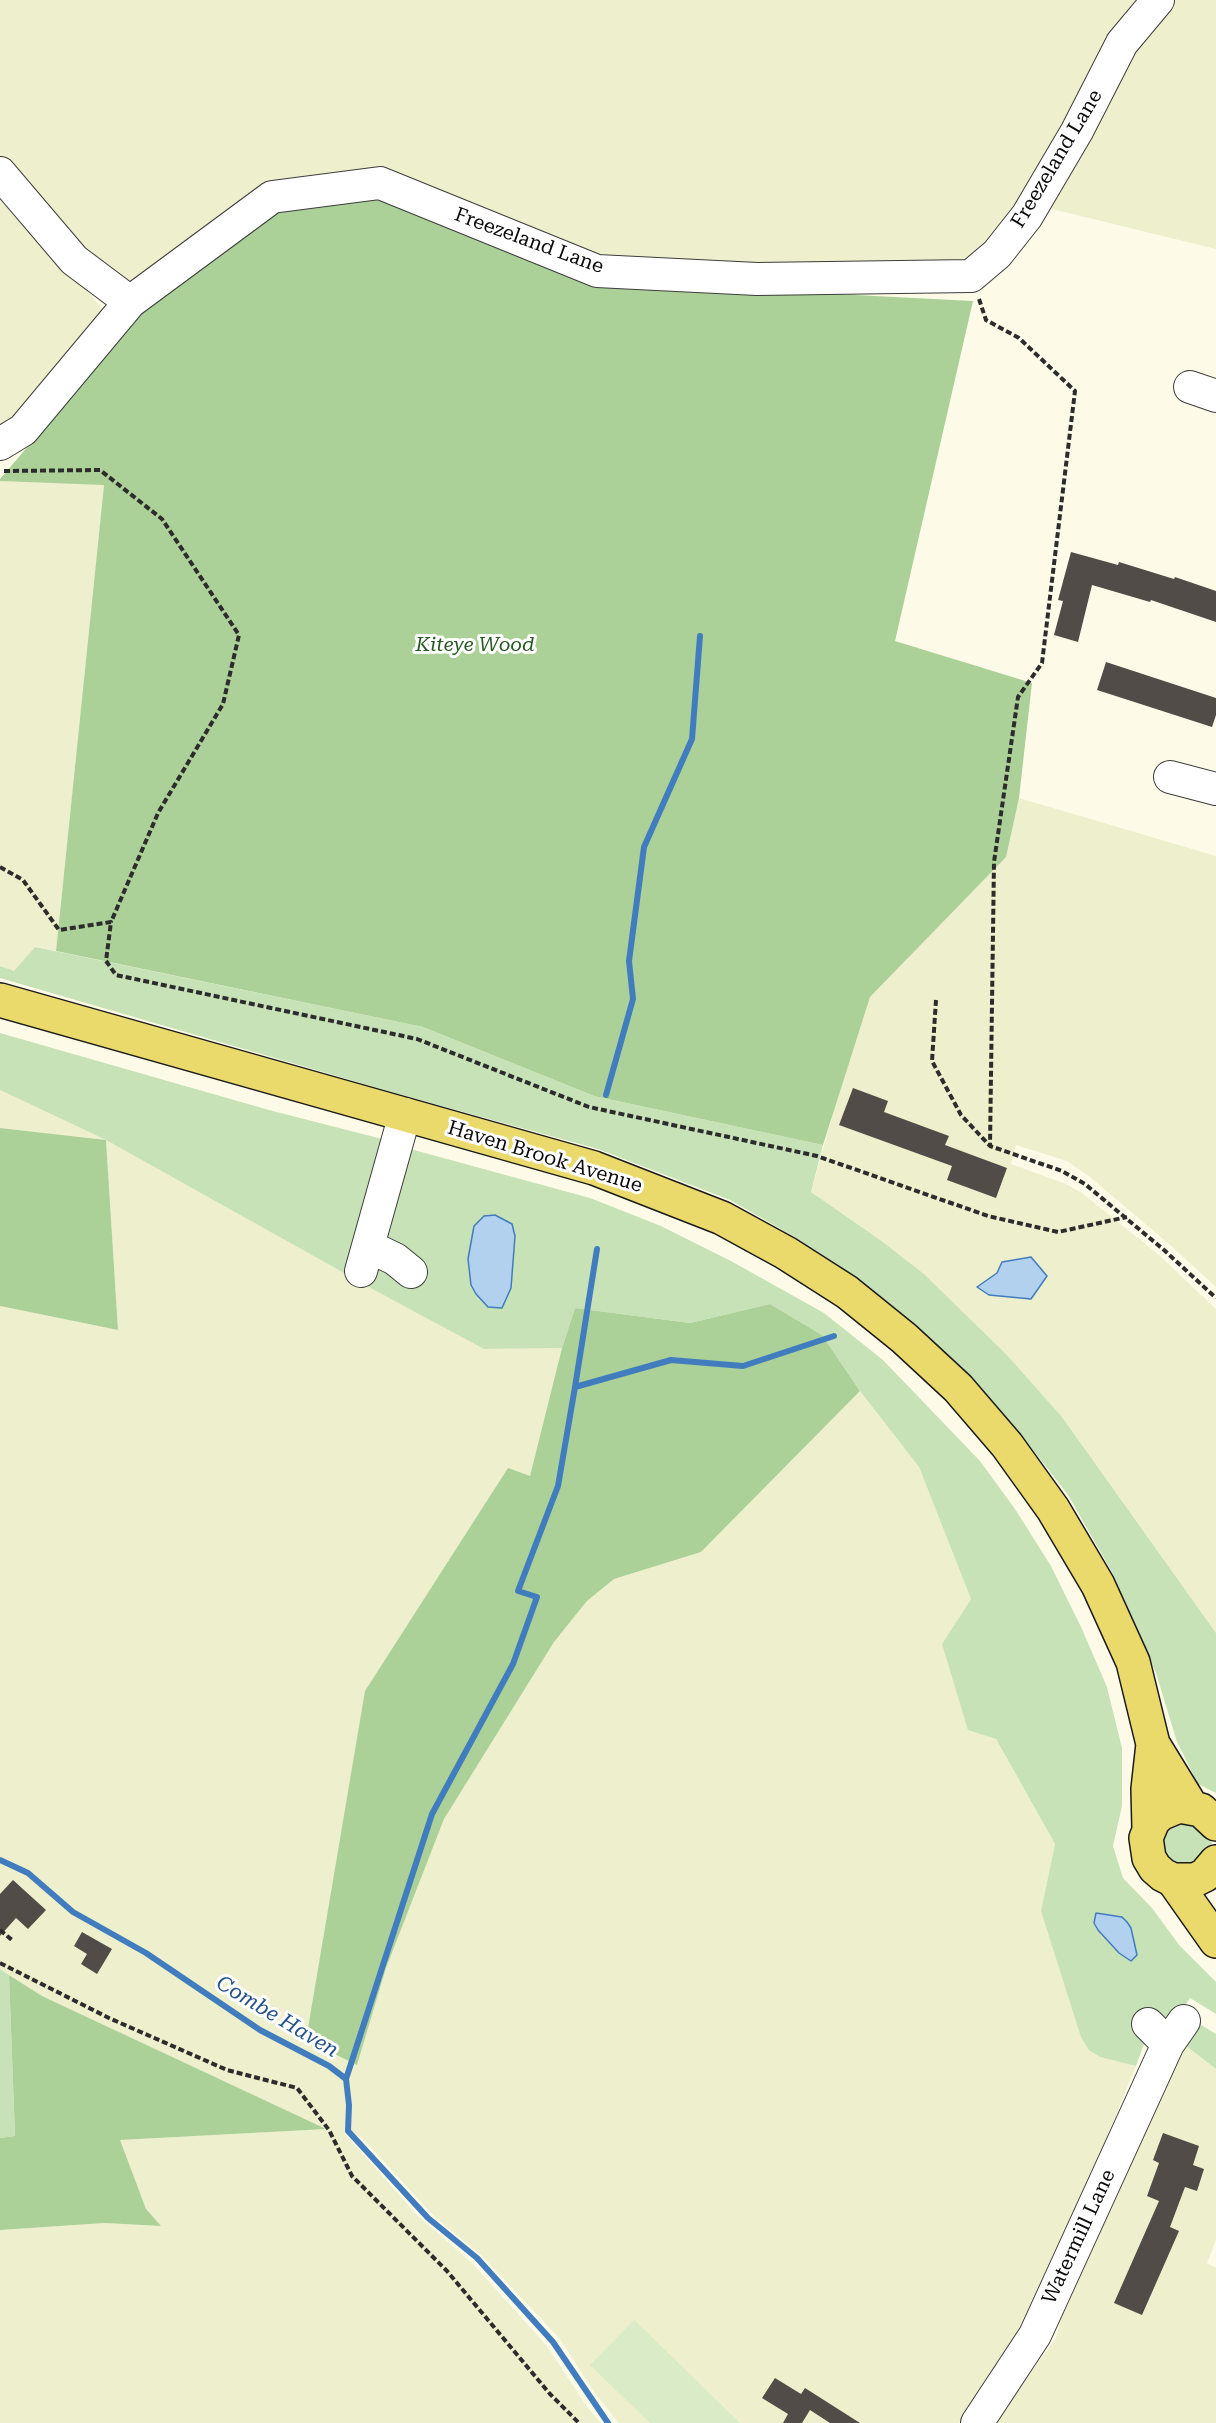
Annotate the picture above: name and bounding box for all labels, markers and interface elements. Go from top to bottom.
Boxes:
street label: Freezeland Lane [1006,86,1108,232]
street label: Freezeland Lane [451,203,607,279]
park label: Kiteye Wood [416,633,534,657]
street label: Haven Brook Avenue [445,1116,645,1198]
water label: Combe Haven [211,1971,343,2063]
street label: Watermill Lane [1037,2166,1121,2308]

